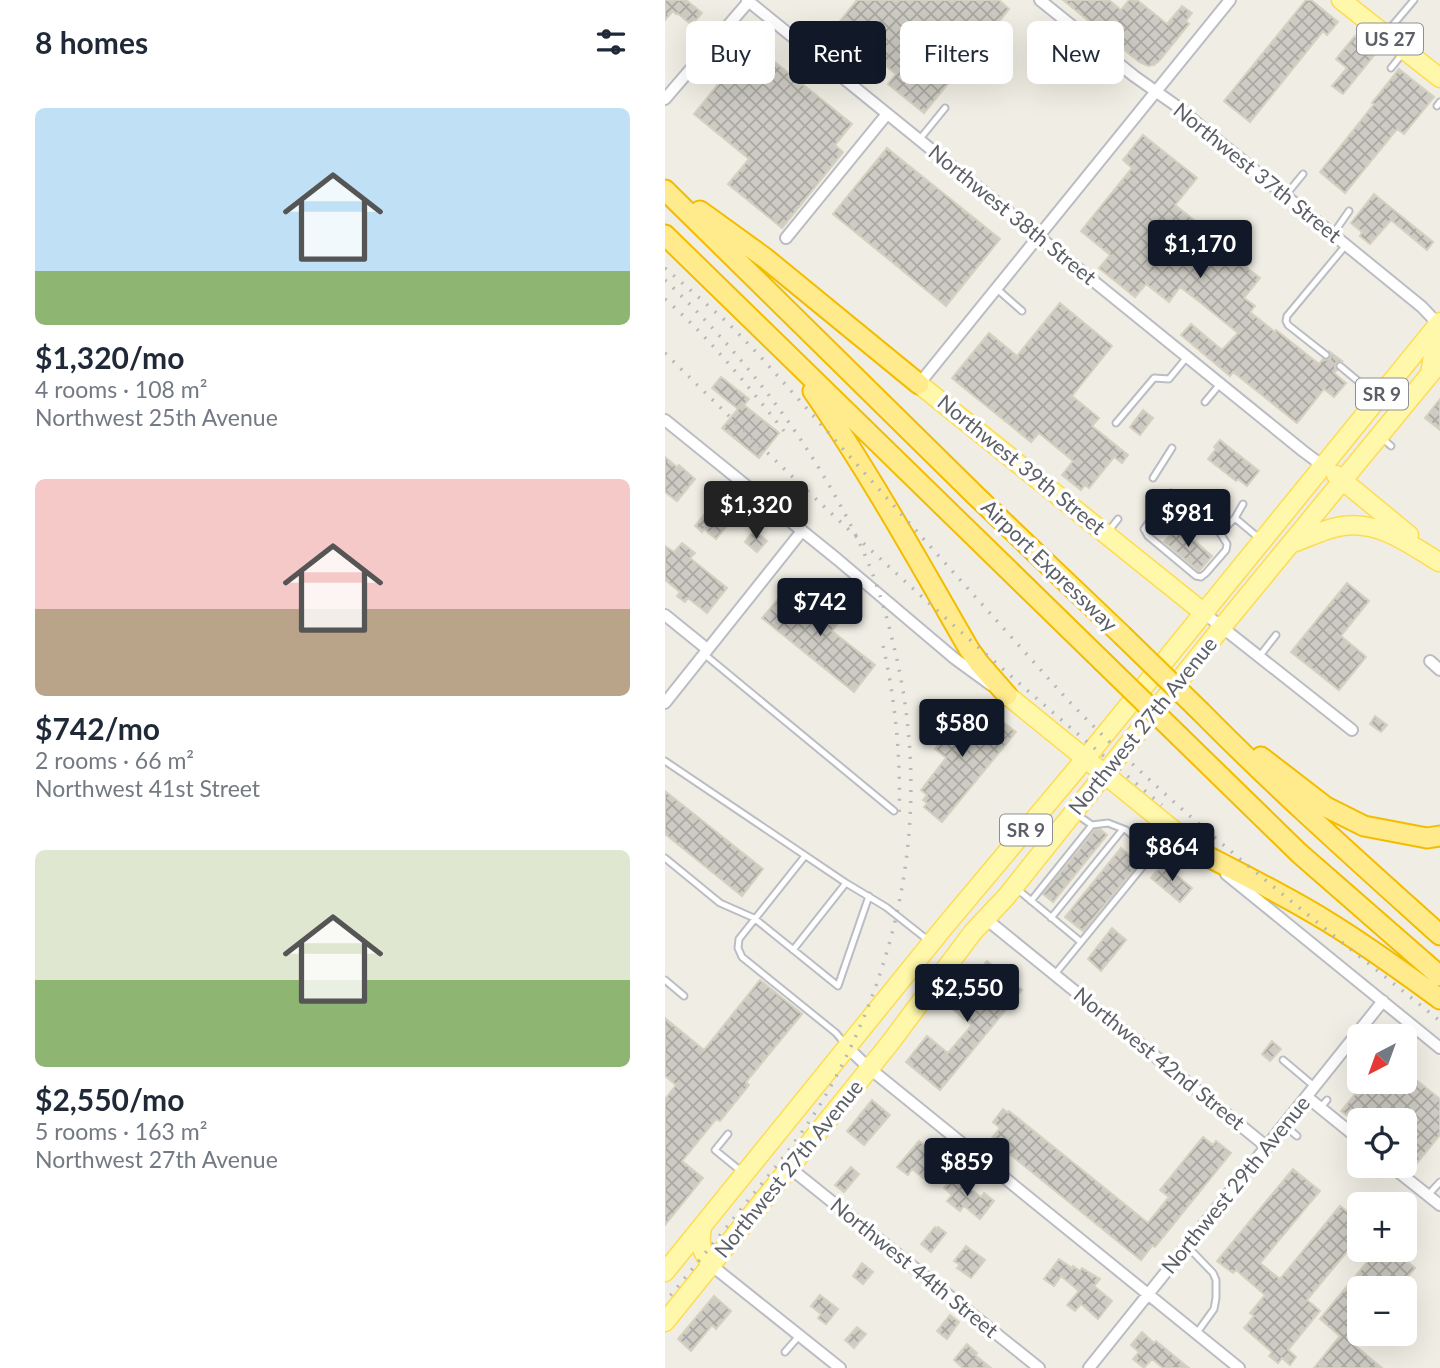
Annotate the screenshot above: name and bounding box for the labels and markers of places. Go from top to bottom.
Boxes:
pin: $1,170 [1143,220,1257,280]
pin: $1,320 [699,482,813,541]
pin: $981 [1147,490,1229,549]
pin: $742 [779,578,861,638]
pin: $580 [921,700,1003,759]
pin: $864 [1131,824,1213,883]
pin: $2,550 [910,964,1024,1024]
pin: $859 [926,1138,1008,1198]

